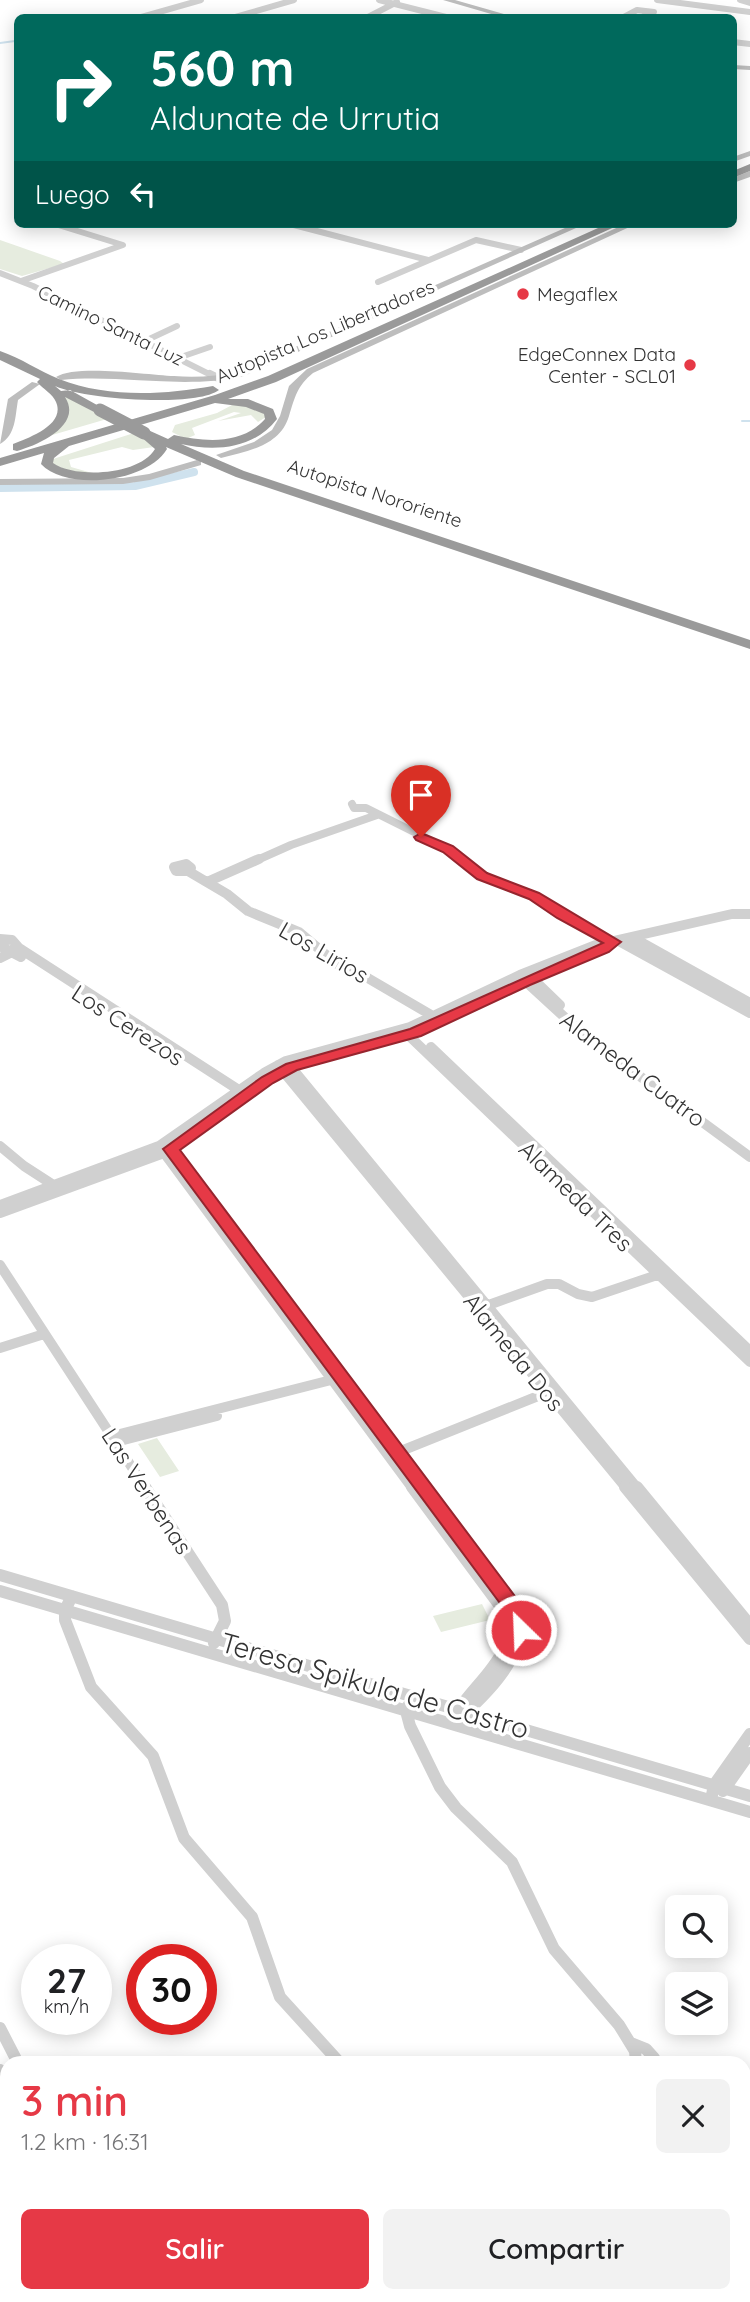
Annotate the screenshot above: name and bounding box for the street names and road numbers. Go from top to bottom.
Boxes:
street label: Autopista Los Libertadores [212,274,438,388]
street label: Camino Santa Luz [34,279,188,371]
street label: Autopista Nororiente [285,453,465,533]
street label: Los Lirios [274,915,374,989]
street label: Los Cerezos [66,978,190,1072]
street label: Alameda Cuatro [555,1005,711,1133]
street label: Alameda Tres [513,1135,639,1257]
street label: Alameda Dos [458,1287,570,1417]
street label: Las Verbenas [95,1422,199,1560]
street label: Teresa Spikula de Castro [217,1624,533,1746]

